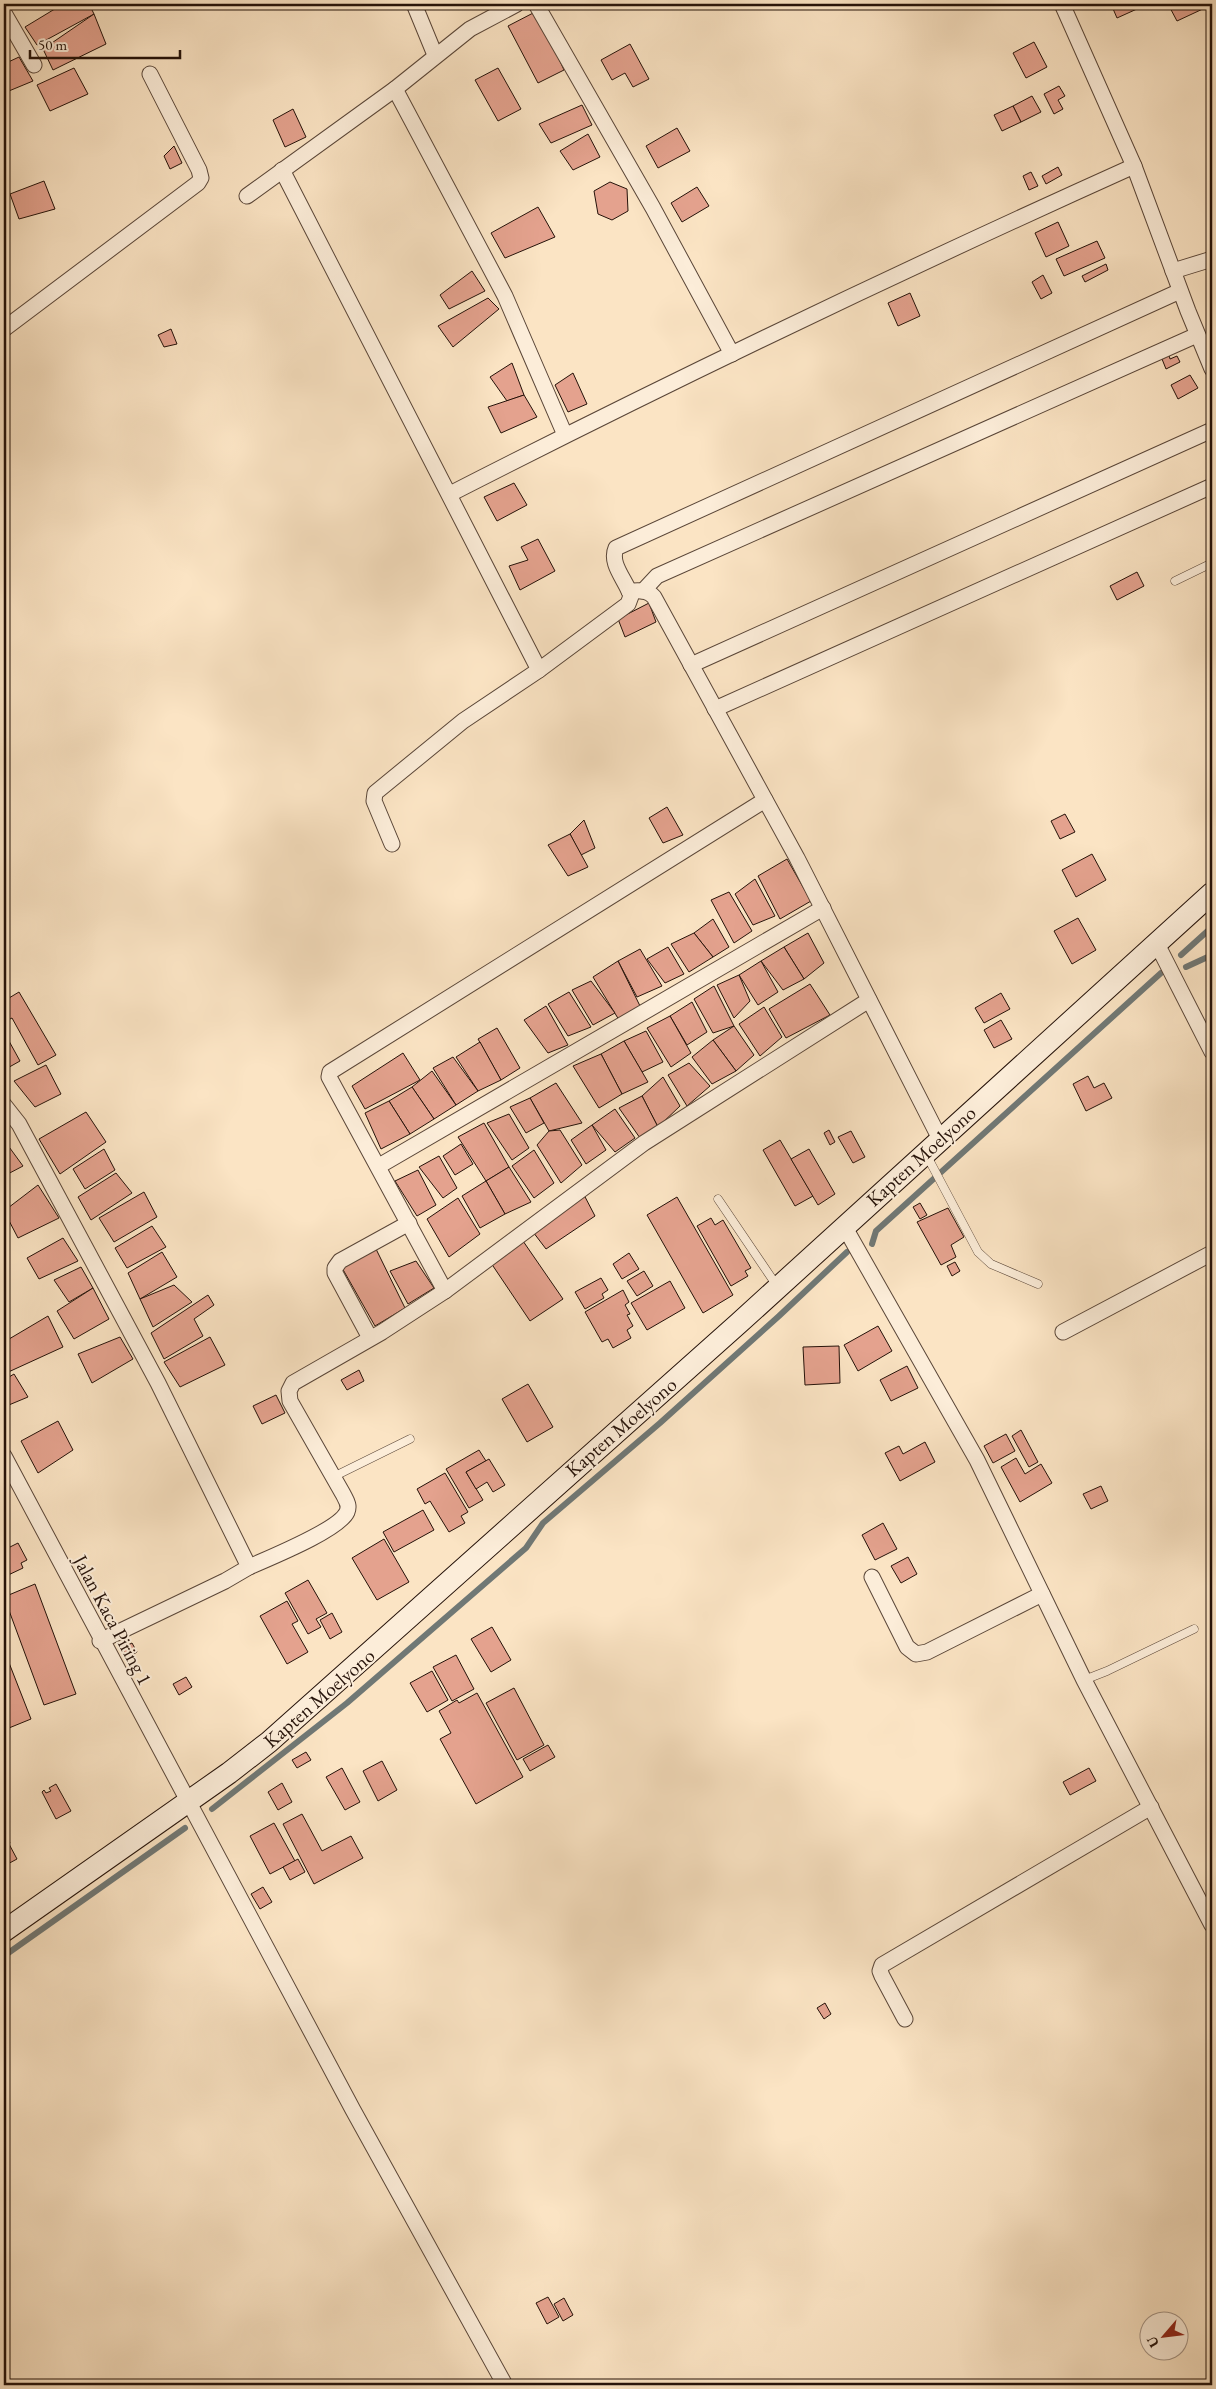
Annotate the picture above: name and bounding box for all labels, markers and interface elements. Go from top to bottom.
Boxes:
scale bar [30,28,180,60]
text: 50 m [38,35,67,54]
street label: Kapten Moelyono [861,1100,982,1212]
street label: Kapten Moelyono [560,1371,682,1483]
street label: Jalan Kaca Piring 1 [67,1549,158,1690]
street label: Kapten Moelyono [258,1642,380,1754]
north arrow [1138,2312,1188,2362]
text: U [1142,2333,1163,2351]

